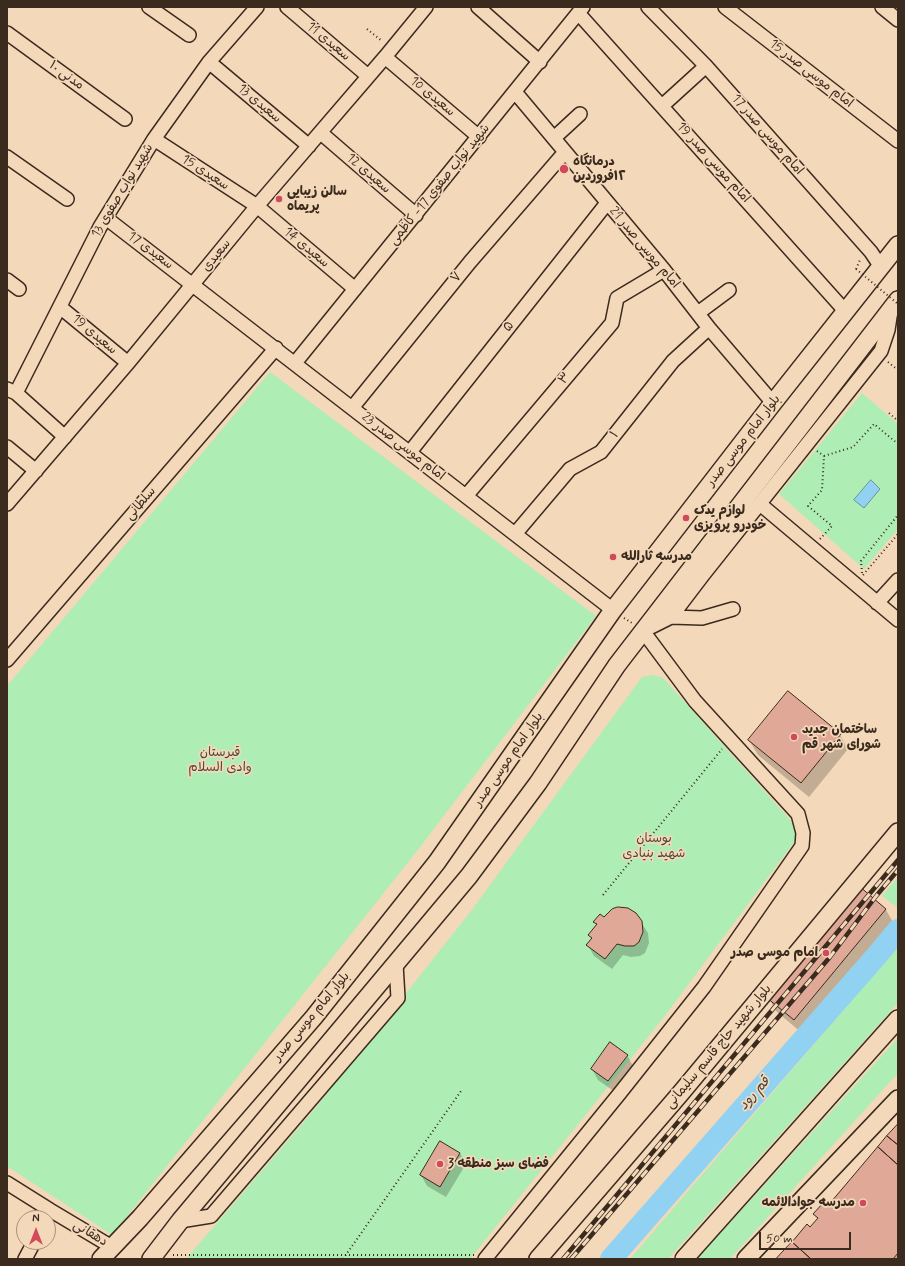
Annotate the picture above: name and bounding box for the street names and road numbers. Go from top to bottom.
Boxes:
street label: سعیدی 11 [303,19,353,65]
street label: امام موسی صدر 15 [766,36,856,112]
street label: مدنی ۱۰ [45,58,87,94]
street label: سعیدی 10 [406,74,458,120]
street label: سعیدی 13 [234,81,284,127]
street label: امام موسی صدر 17 [728,91,806,179]
street label: امام موسی صدر 19 [673,119,753,207]
street label: شهید نواب صفوی 17- کاظمی [386,121,494,249]
street label: شهید نواب صفوی 13 [89,141,157,241]
street label: سعیدی 12 [343,151,393,197]
street label: سعیدی 15 [178,152,232,194]
street label: امام موسی صدر 21 [605,204,683,292]
street label: سعیدی 14 [280,224,332,272]
street label: سعیدی 17 [124,229,176,273]
street label: سعیدی [199,237,235,275]
street label: ۷ [448,270,466,286]
street label: سعیدی 19 [68,312,120,358]
street label: ۵ [500,319,518,335]
street label: ۳ [556,370,574,388]
street label: بلوار امام موسی صدر [704,392,784,490]
street label: امام موسی صدر 23 [358,410,448,484]
street label: ۱ [607,428,623,442]
street label: سلطانی [122,484,160,524]
street label: بلوار امام موسی صدر [471,710,547,810]
street label: بلوار امام موسی صدر [270,969,354,1065]
street label: بلوار شهید حاج قاسم سلیمانی [663,982,775,1112]
street label: دهقانی [70,1218,110,1250]

